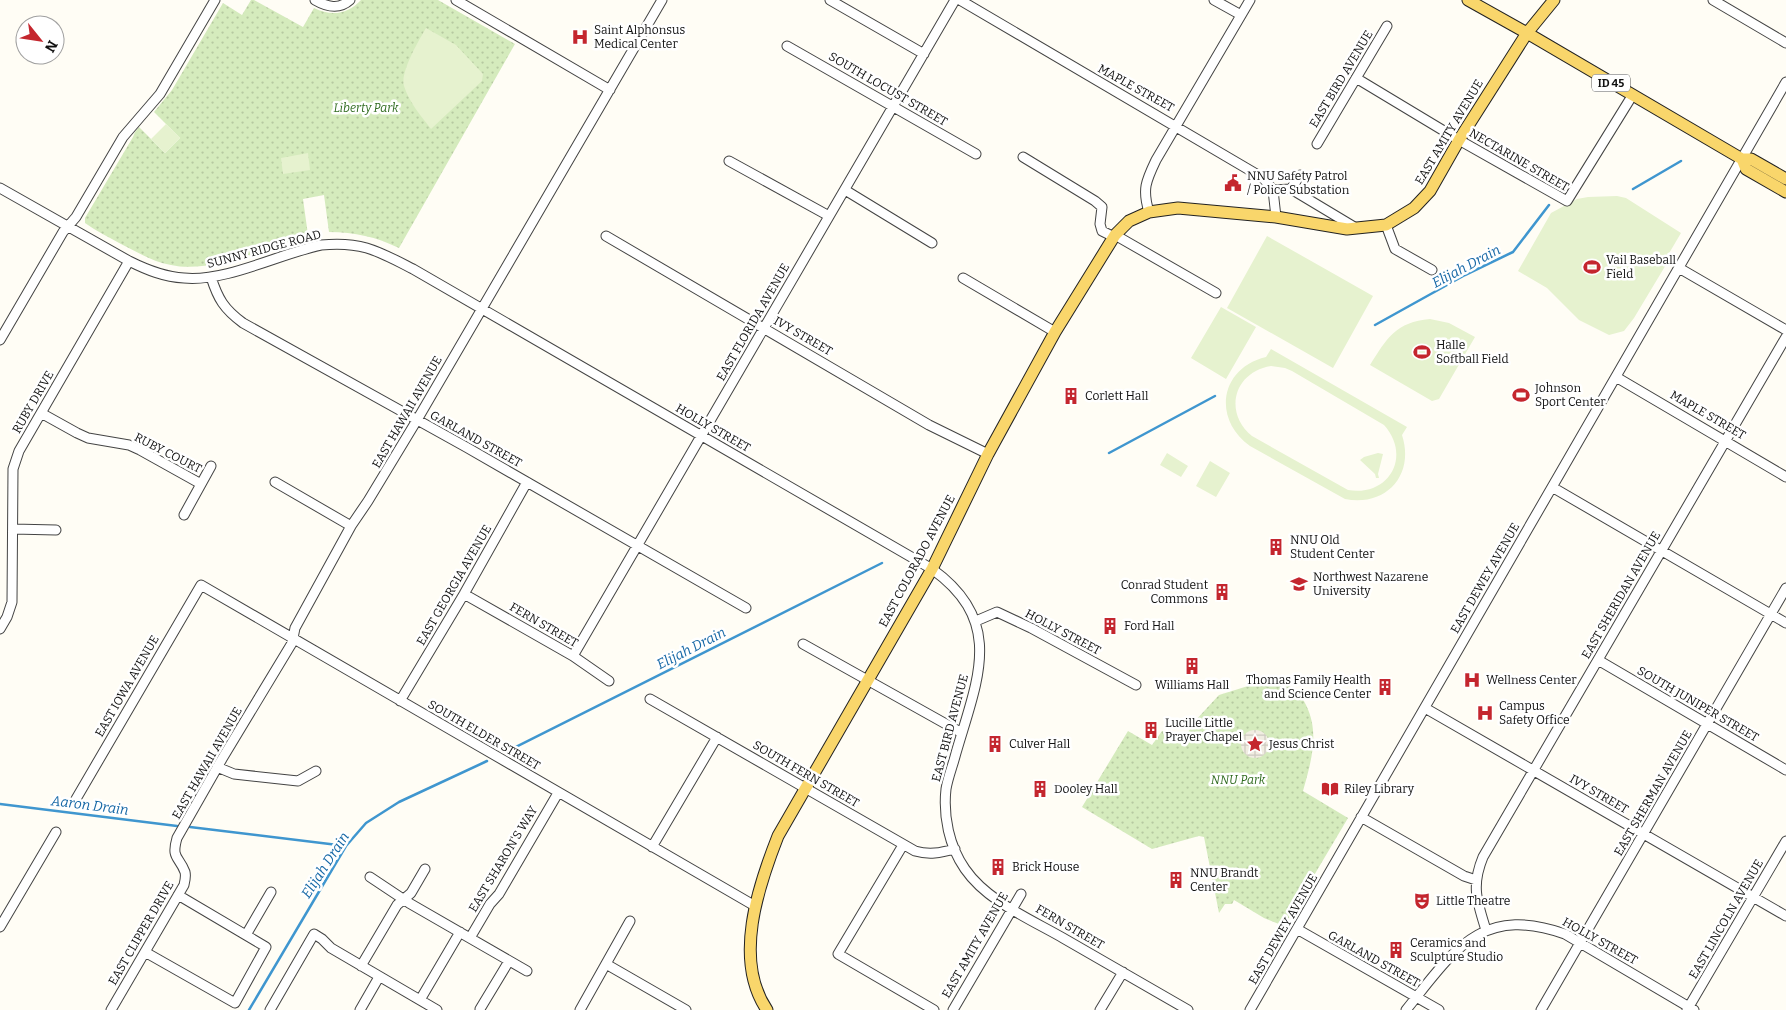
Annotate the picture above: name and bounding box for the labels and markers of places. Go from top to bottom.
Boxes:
place label: Saint Alphonsus Medical Center [594,23,685,51]
hospital icon: Saint Alphonsus Medical Center [570,27,590,47]
place label: NNU Safety Patrol / Police Substation [1247,169,1350,197]
public building icon: NNU Safety Patrol / Police Substation [1223,173,1243,193]
place label: Vail Baseball Field [1606,253,1677,281]
sports icon: Vail Baseball Field [1582,257,1602,277]
place label: Halle Softball Field [1436,338,1509,366]
sports icon: Halle Softball Field [1412,342,1432,362]
place label: Johnson Sport Center [1534,381,1606,409]
sports icon: Johnson Sport Center [1511,385,1531,405]
building icon: Corlett Hall [1061,386,1081,406]
place label: Corlett Hall [1085,389,1149,403]
place label: NNU Old Student Center [1290,533,1375,561]
building icon: NNU Old Student Center [1266,537,1286,557]
place label: Northwest Nazarene University [1313,570,1428,598]
school or university icon: Northwest Nazarene University [1289,574,1309,594]
place label: Conrad Student Commons [1121,578,1209,606]
building icon: Conrad Student Commons [1212,582,1232,602]
building icon: Ford Hall [1100,616,1120,636]
place label: Ford Hall [1124,619,1175,633]
building icon: Williams Hall [1182,656,1202,676]
hospital icon: Wellness Center [1462,670,1482,690]
place label: Thomas Family Health and Science Center [1246,673,1372,701]
place label: Wellness Center [1486,673,1577,687]
building icon: Thomas Family Health and Science Center [1375,677,1395,697]
place label: Williams Hall [1155,678,1230,692]
place label: Campus Safety Office [1499,699,1570,727]
hospital icon: Campus Safety Office [1475,703,1495,723]
place label: Lucille Little Prayer Chapel [1165,716,1243,744]
building icon: Lucille Little Prayer Chapel [1141,720,1161,740]
building icon: Culver Hall [985,734,1005,754]
place icon: Jesus Christ [1245,734,1265,754]
place label: Culver Hall [1009,737,1071,751]
place label: Jesus Christ [1268,737,1335,751]
building icon: Dooley Hall [1030,779,1050,799]
library icon: Riley Library [1320,779,1340,799]
place label: Dooley Hall [1054,782,1118,796]
place label: Riley Library [1344,782,1415,796]
building icon: Brick House [988,857,1008,877]
place label: Brick House [1012,860,1079,874]
place label: NNU Brandt Center [1190,866,1259,894]
building icon: NNU Brandt Center [1166,870,1186,890]
theatre icon: Little Theatre [1412,891,1432,911]
place label: Little Theatre [1436,894,1510,908]
place label: Ceramics and Sculpture Studio [1410,936,1503,964]
building icon: Ceramics and Sculpture Studio [1386,940,1406,960]

